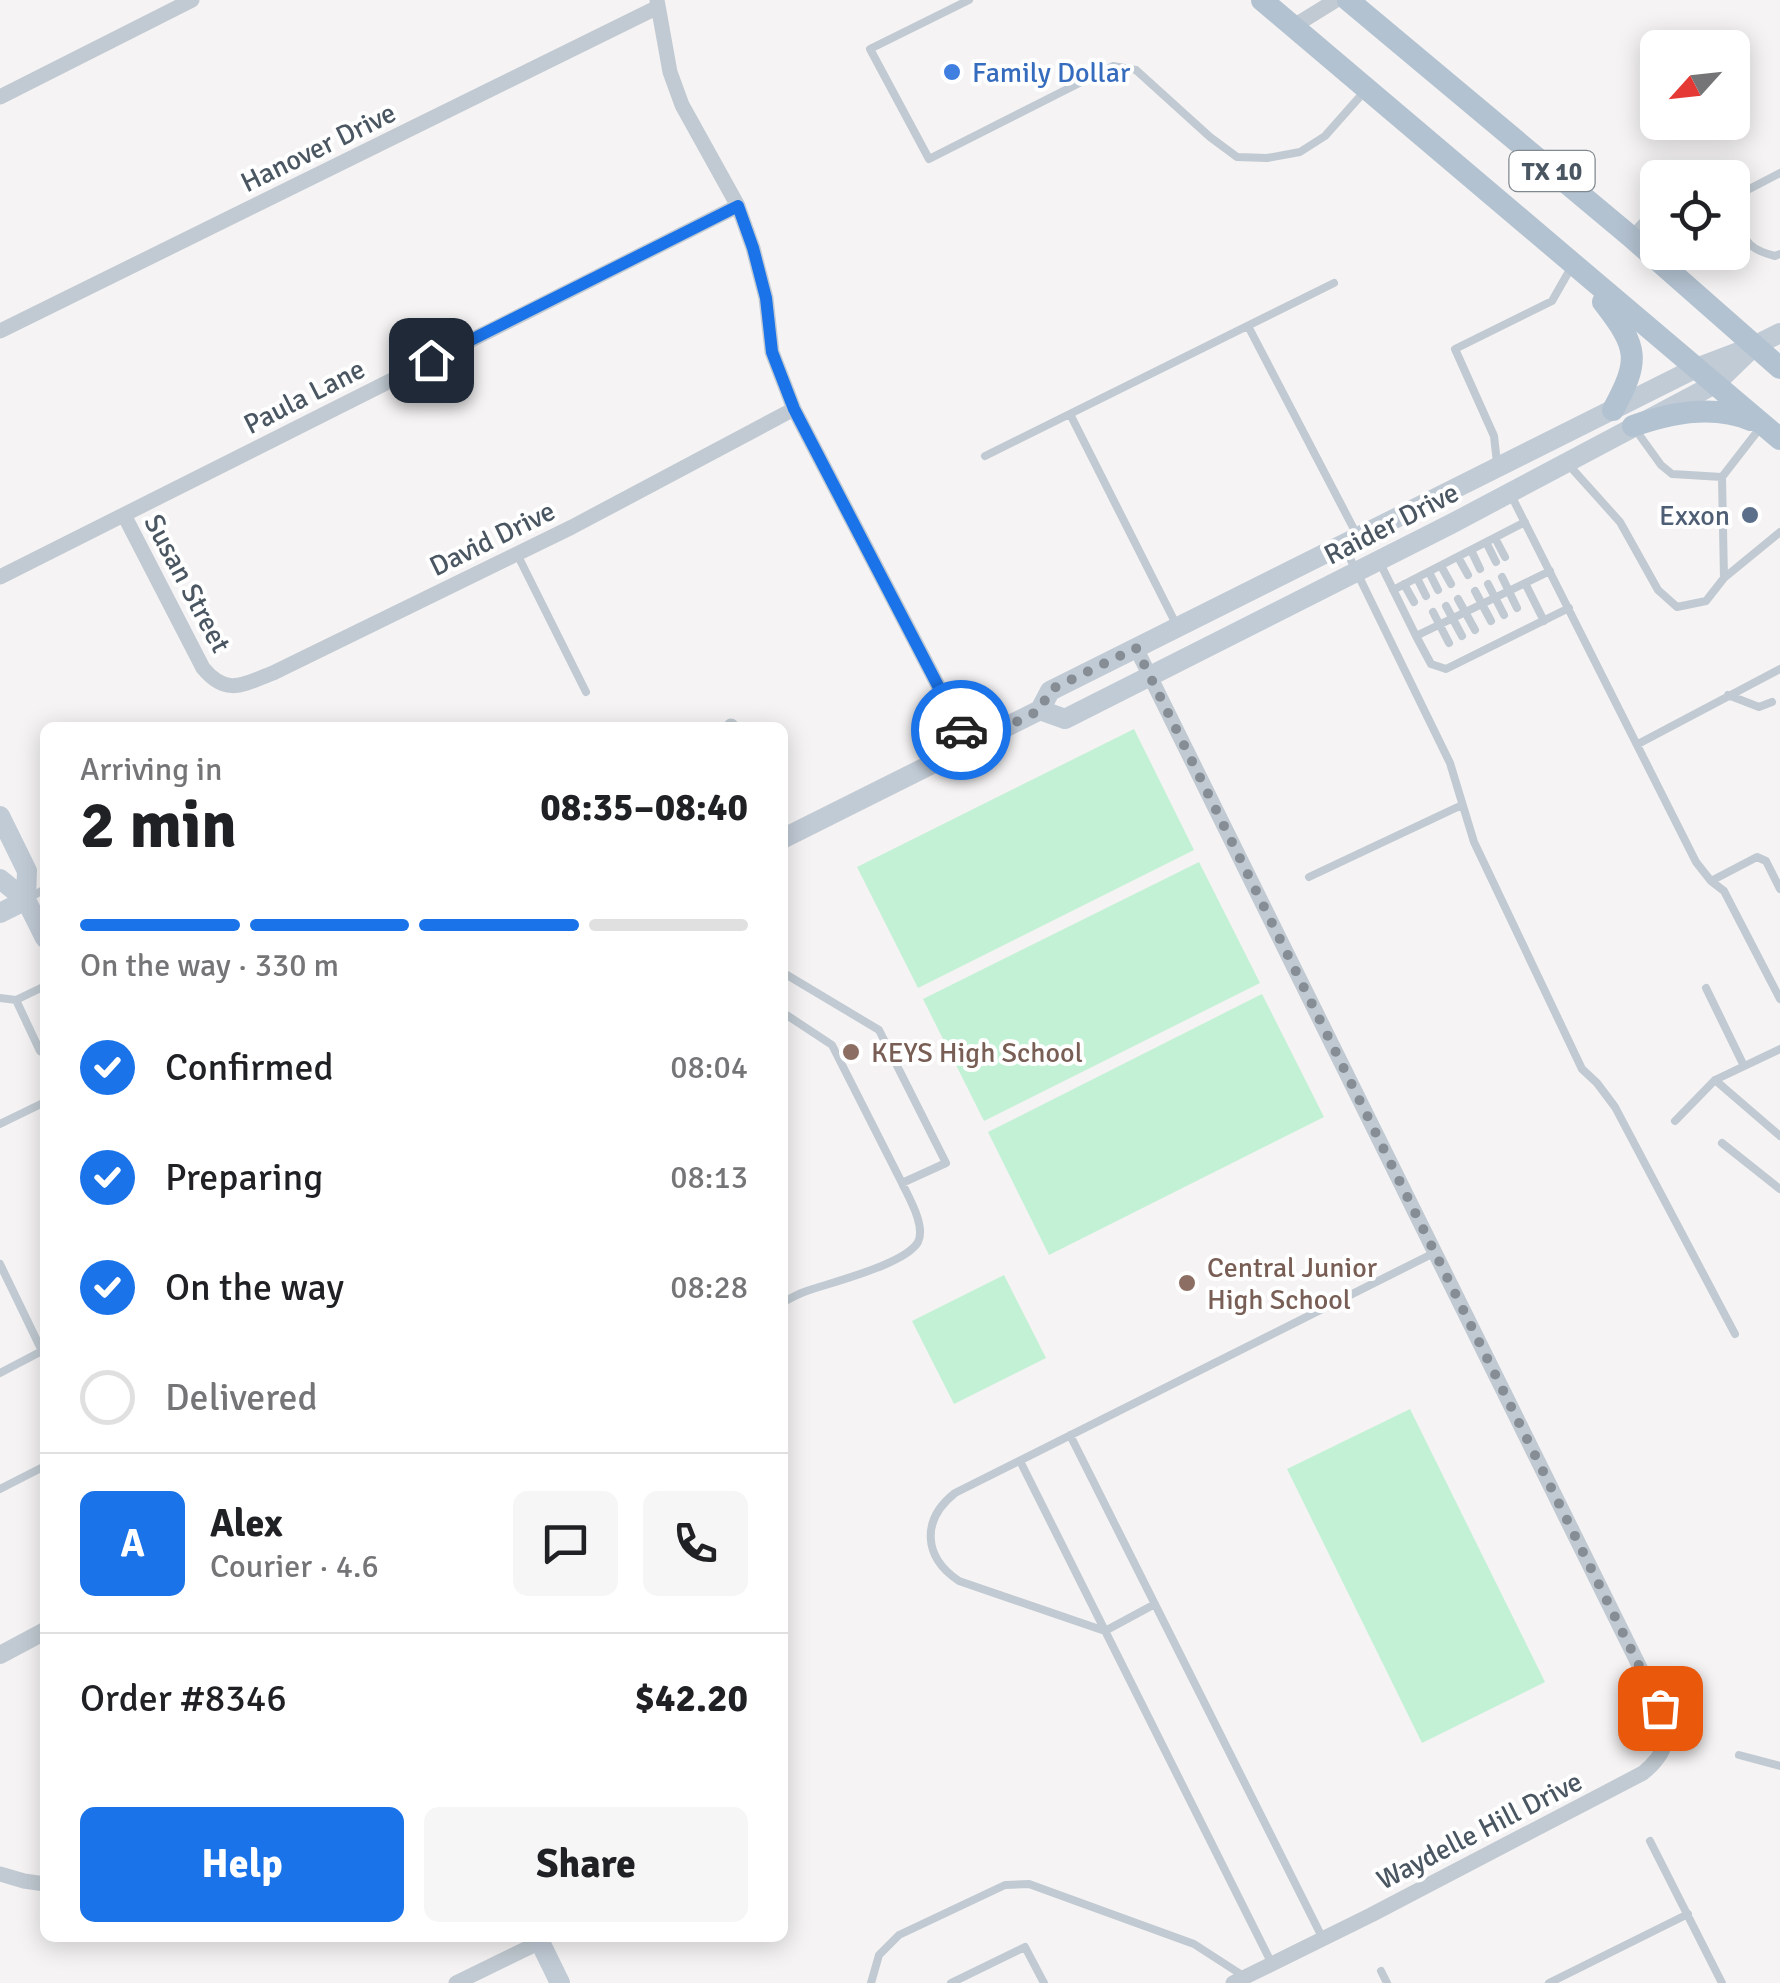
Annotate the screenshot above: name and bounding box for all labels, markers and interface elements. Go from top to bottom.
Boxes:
north arrow [1640,30,1750,140]
map controls [1640,30,1750,270]
place label: Family Dollar [972,56,1131,90]
marker: Family Dollar [941,61,963,83]
street label: Hanover Drive [235,96,401,200]
road number: TX 10 [1510,151,1594,191]
button: locate [1640,160,1750,270]
pin [389,318,474,403]
icon: home [404,333,459,388]
street label: Paula Lane [238,352,371,442]
street label: Raider Drive [1319,476,1464,572]
street label: David Drive [424,494,561,584]
place label: Exxon [1659,499,1730,533]
marker: Exxon [1739,504,1761,526]
street label: Susan Street [136,509,238,659]
courier [911,680,1011,780]
icon: car [934,703,989,758]
text: Arriving in [80,750,222,789]
text: 08:35–08:40 [540,784,748,831]
text: 2 min [80,786,237,866]
text: On the way · 330 m [80,946,339,985]
place label: KEYS High School [871,1036,1083,1070]
icon: check [80,1040,135,1095]
marker: KEYS High School [840,1041,862,1063]
text: Confirmed [165,1044,334,1091]
text: 08:04 [670,1048,748,1087]
icon: check [80,1150,135,1205]
text: Preparing [165,1154,323,1201]
text: 08:13 [670,1158,748,1197]
place label: Central Junior High School [1207,1251,1378,1317]
icon: check [80,1260,135,1315]
text: On the way [165,1264,344,1311]
text: 08:28 [670,1268,748,1307]
marker: Central Junior High School [1176,1272,1198,1294]
text: Delivered [165,1374,318,1421]
button: chat [513,1491,618,1596]
button: phone [643,1491,748,1596]
text: Alex [210,1500,283,1547]
text: A [120,1520,145,1567]
text: Courier · 4.6 [210,1547,379,1586]
pin [1618,1666,1703,1751]
text: Order #8346 [80,1675,287,1722]
text: $42.20 [635,1675,748,1722]
icon: bag [1633,1681,1688,1736]
street label: Waydelle Hill Drive [1371,1764,1588,1897]
button: Help [80,1807,404,1922]
button: Share [424,1807,748,1922]

